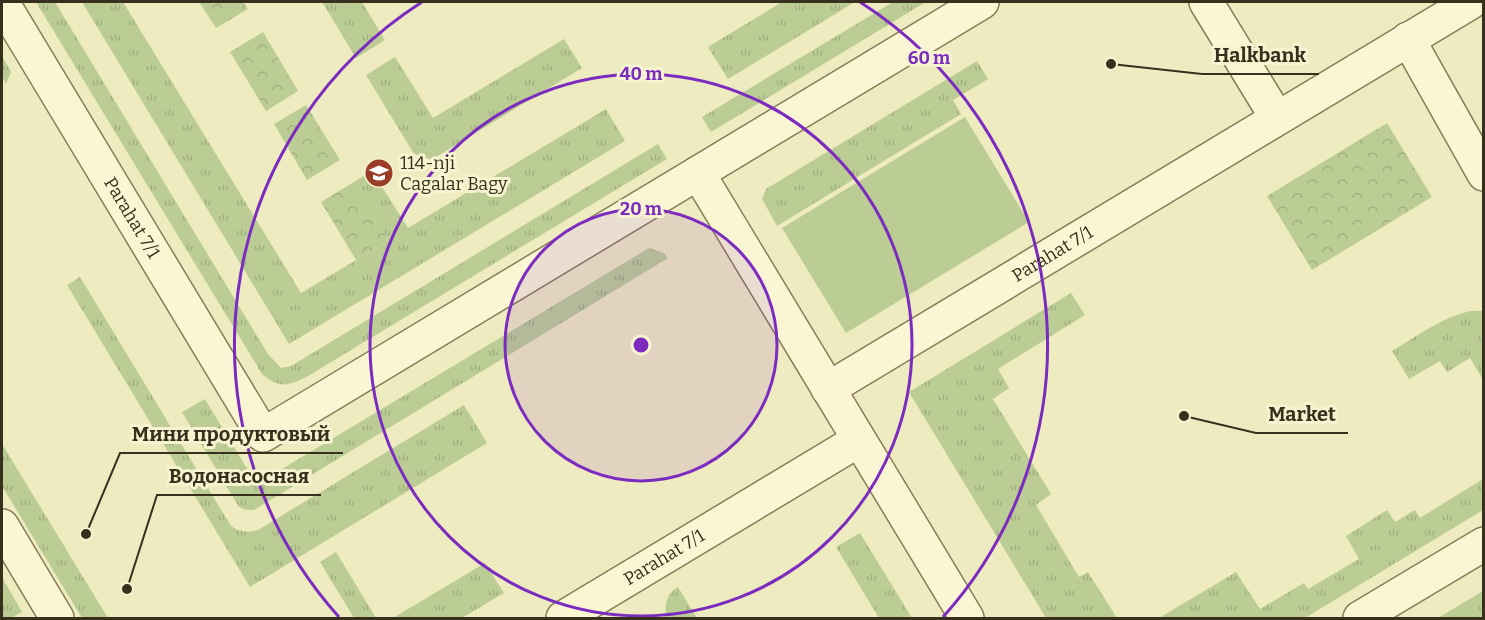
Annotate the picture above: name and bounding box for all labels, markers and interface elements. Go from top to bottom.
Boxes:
callout: Halkbank [1202,36,1319,74]
text: Halkbank [1214,43,1306,67]
text: 60 m [908,47,950,69]
text: 40 m [620,63,662,85]
place label: 114-nji Cagalar Bagy [400,152,508,195]
school or university icon: 114-nji Cagalar Bagy [363,157,395,189]
street label: Parahat 7/1 [99,173,165,263]
text: 20 m [620,198,662,220]
street label: Parahat 7/1 [1008,221,1098,287]
centre of rings [631,335,651,355]
callout: Market [1256,395,1348,433]
text: Market [1268,402,1336,426]
callout: Мини продуктовый [120,415,343,453]
text: Мини продуктовый [132,422,330,446]
callout: Водонасосная [157,457,321,495]
text: Водонасосная [169,464,309,488]
street label: Parahat 7/1 [620,524,709,590]

